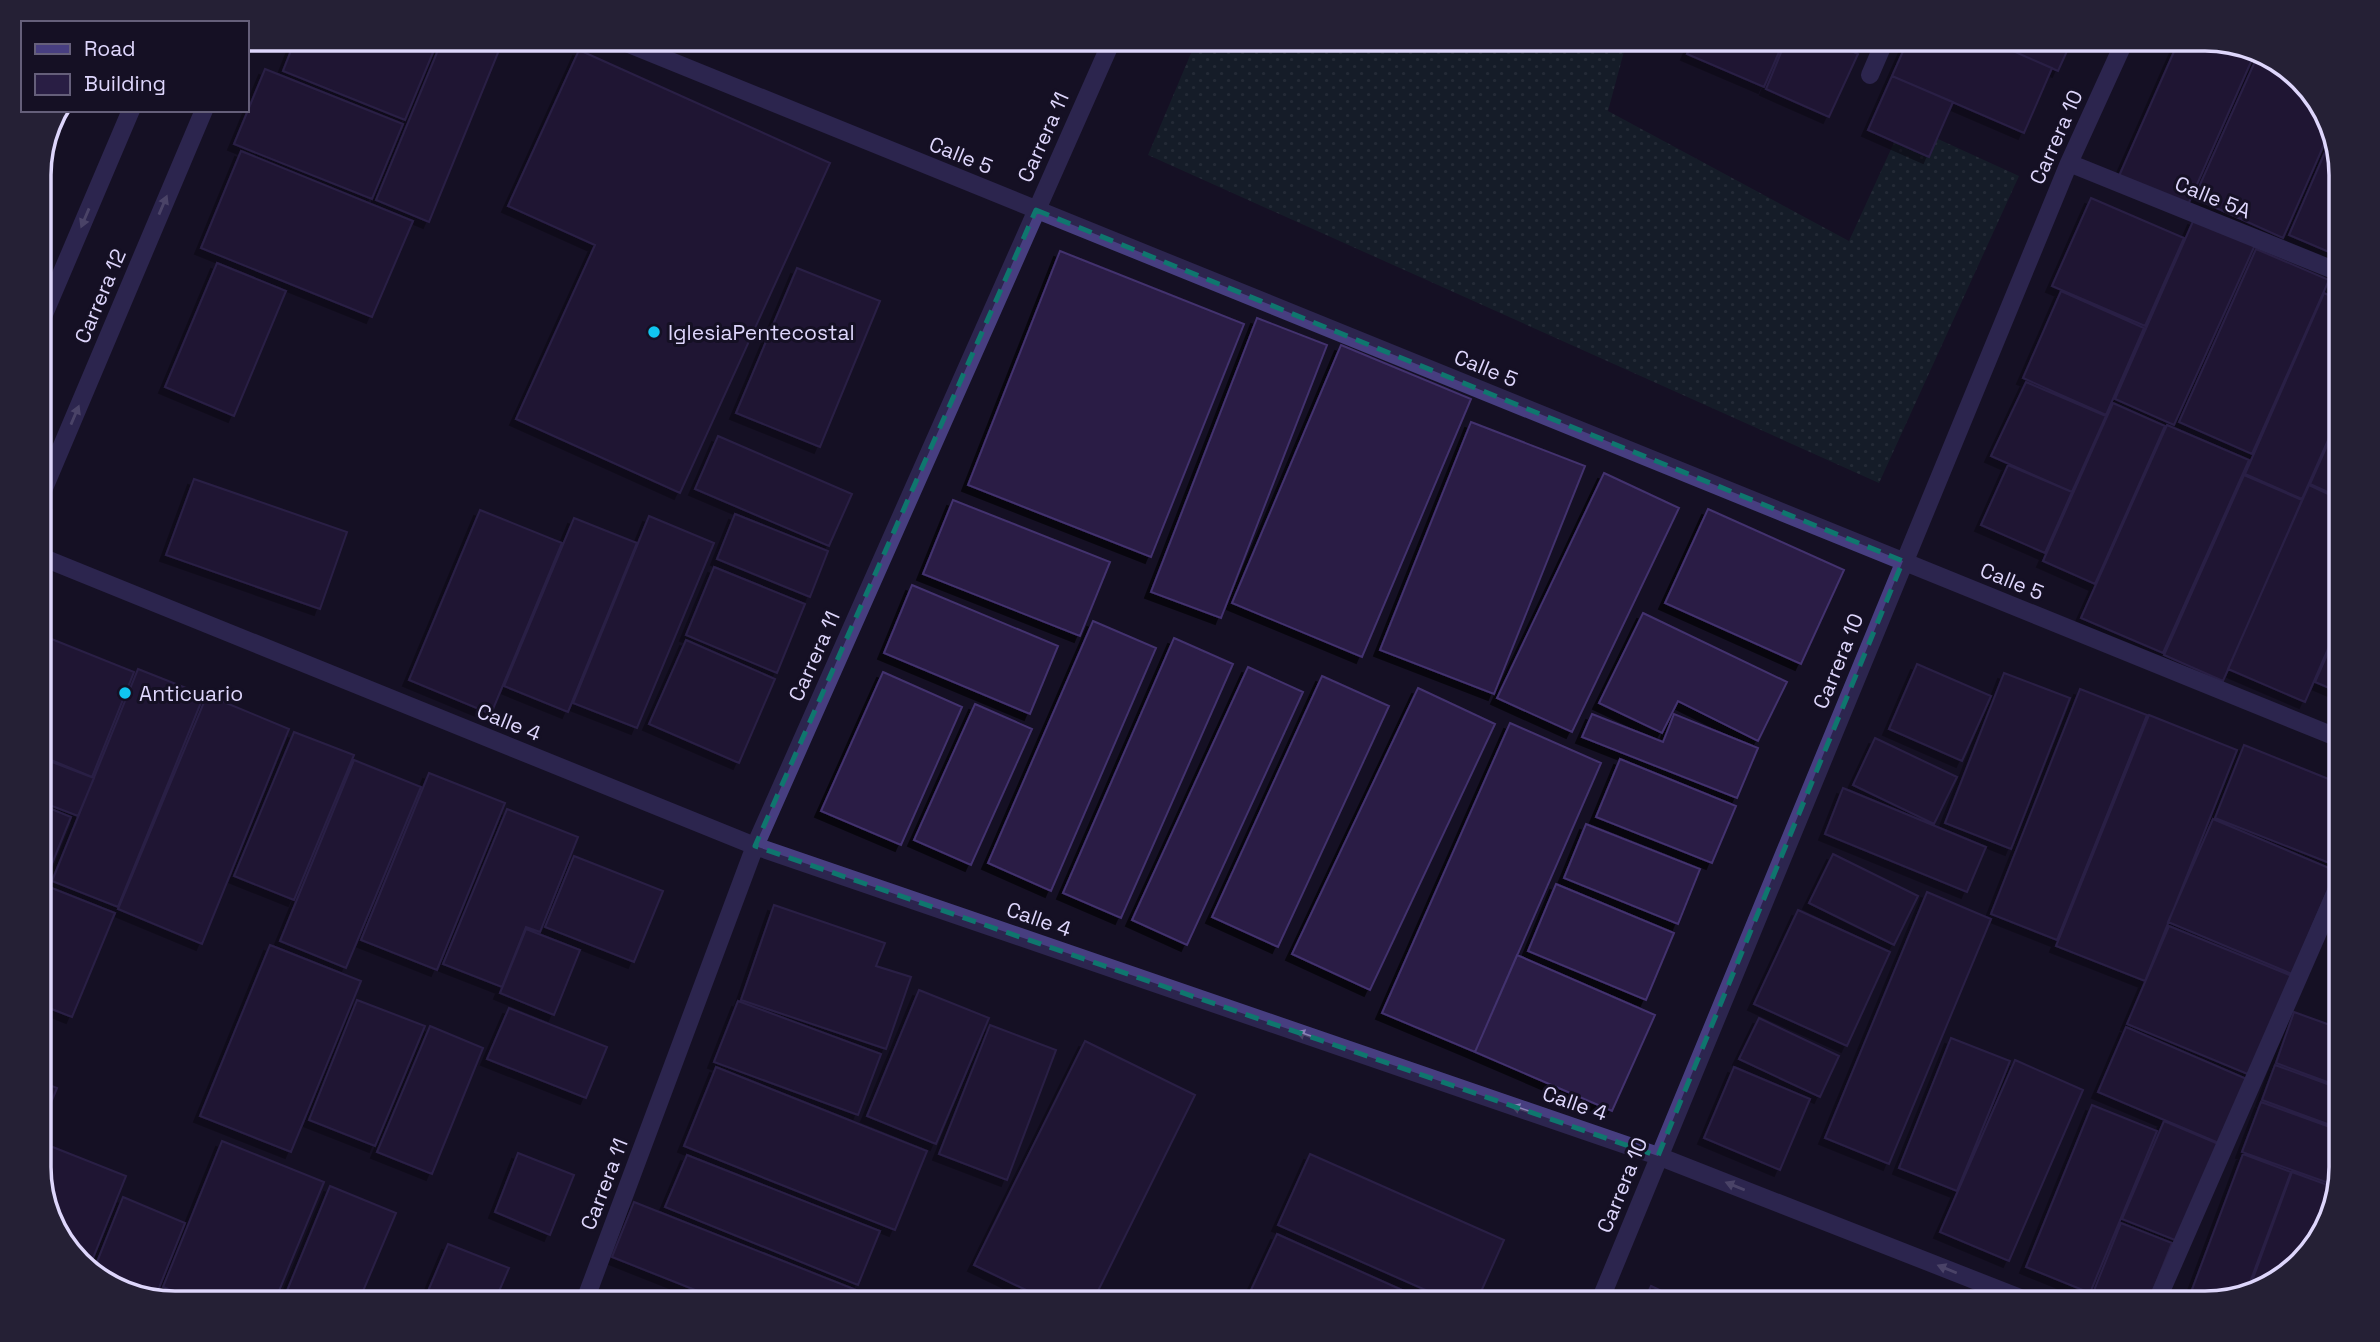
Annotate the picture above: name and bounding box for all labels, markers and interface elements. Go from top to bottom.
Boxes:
legend [21,21,248,112]
text: Road [84,35,136,62]
text: Building [84,70,166,97]
street label: Carrera 10 [2023,86,2089,188]
street label: Carrera 11 [1011,88,1075,186]
street label: Calle 5 [925,130,997,180]
street label: Calle 5A [2171,170,2255,224]
one-way arrow [158,195,169,216]
one-way arrow [79,208,91,228]
street label: Carrera 12 [68,245,132,347]
place label: IglesiaPentecostal [668,319,855,346]
marker: IglesiaPentecostal [646,324,662,340]
street label: Calle 5 [1450,343,1522,393]
one-way arrow [69,405,81,425]
street label: Calle 5 [1976,556,2048,606]
street label: Carrera 11 [782,607,846,705]
street label: Carrera 10 [1807,609,1869,713]
place label: Anticuario [139,680,243,707]
marker: Anticuario [117,685,133,701]
street label: Calle 4 [473,697,545,747]
street label: Calle 4 [1003,895,1075,943]
one-way arrow [1295,1029,1316,1040]
street label: Calle 4 [1539,1079,1611,1127]
one-way arrow [1511,1103,1532,1114]
street label: Carrera 10 [1591,1133,1653,1237]
street label: Carrera 11 [574,1134,634,1234]
one-way arrow [1724,1181,1745,1192]
one-way arrow [1936,1264,1957,1275]

